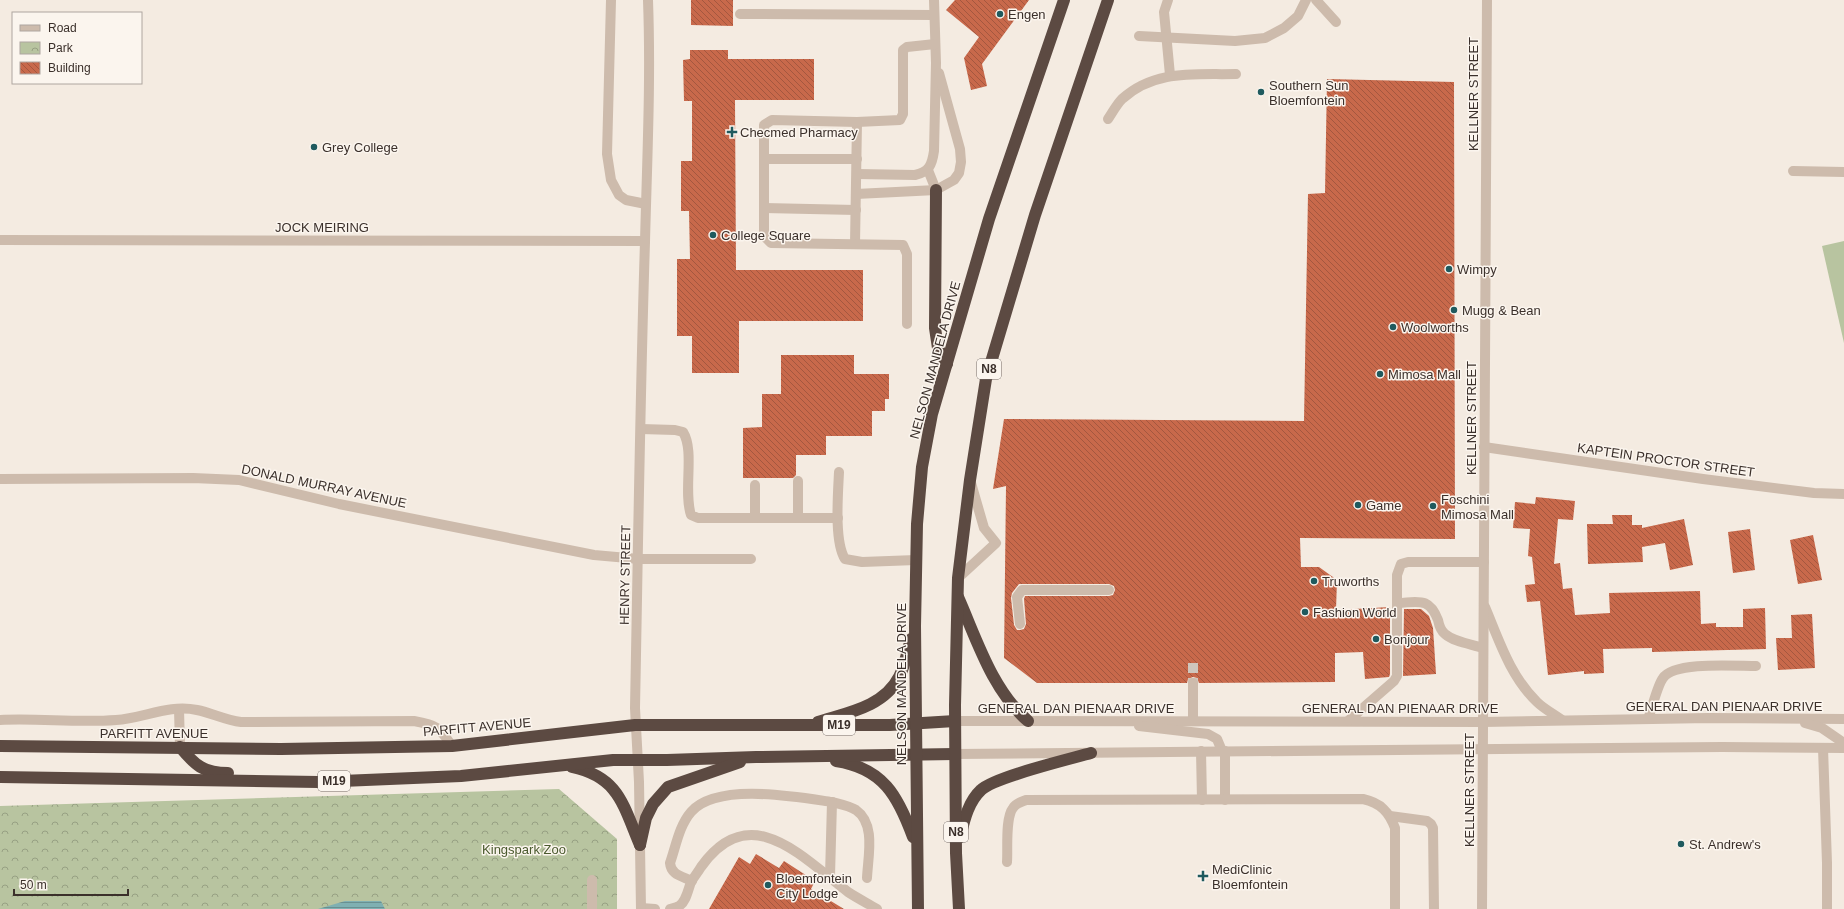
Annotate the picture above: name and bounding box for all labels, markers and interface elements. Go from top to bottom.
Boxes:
place label: Engen [1008,7,1046,22]
marker: Engen [995,9,1005,19]
legend [12,12,142,84]
text: Road [48,21,77,35]
street label: KELLNER STREET [1466,37,1481,151]
text: Park [48,41,74,55]
text: Building [48,61,91,75]
place label: Southern Sun Bloemfontein [1269,78,1349,108]
marker: Southern Sun Bloemfontein [1256,87,1266,97]
place label: Checmed Pharmacy [740,125,858,140]
marker: Checmed Pharmacy [727,127,737,137]
place label: Grey College [322,140,398,155]
marker: Grey College [309,142,319,152]
street label: JOCK MEIRING [275,220,369,235]
place label: College Square [721,228,811,243]
marker: College Square [708,230,718,240]
place label: Wimpy [1457,262,1497,277]
marker: Wimpy [1444,264,1454,274]
street label: NELSON MANDELA DRIVE [907,279,963,440]
place label: Mugg & Bean [1462,303,1541,318]
marker: Mugg & Bean [1449,305,1459,315]
place label: Woolworths [1401,320,1469,335]
marker: Woolworths [1388,322,1398,332]
road number: N8 [977,359,1001,379]
street label: KELLNER STREET [1464,361,1479,475]
place label: Mimosa Mall [1388,367,1461,382]
marker: Mimosa Mall [1375,369,1385,379]
street label: KAPTEIN PROCTOR STREET [1576,440,1756,480]
street label: DONALD MURRAY AVENUE [240,461,408,511]
place label: Foschini Mimosa Mall [1441,492,1514,522]
place label: Game [1366,498,1401,513]
marker: Game [1353,500,1363,510]
marker: Foschini Mimosa Mall [1428,501,1438,511]
street label: HENRY STREET [617,525,633,625]
place label: Truworths [1322,574,1380,589]
marker: Truworths [1309,576,1319,586]
street label: NELSON MANDELA DRIVE [894,602,909,765]
place label: Fashion World [1313,605,1397,620]
marker: Fashion World [1300,607,1310,617]
place label: Bonjour [1384,632,1429,647]
marker: Bonjour [1371,634,1381,644]
street label: GENERAL DAN PIENAAR DRIVE [1626,699,1823,714]
street label: GENERAL DAN PIENAAR DRIVE [978,701,1175,716]
street label: GENERAL DAN PIENAAR DRIVE [1302,701,1499,716]
street label: PARFITT AVENUE [422,715,532,739]
road number: M19 [823,715,855,735]
street label: PARFITT AVENUE [100,726,209,741]
street label: KELLNER STREET [1462,733,1477,847]
road number: M19 [318,771,350,791]
road number: N8 [944,822,968,842]
place label: St. Andrew's [1689,837,1761,852]
marker: St. Andrew's [1676,839,1686,849]
park label: Kingspark Zoo [482,842,566,857]
place label: MediClinic Bloemfontein [1212,862,1288,892]
marker: MediClinic Bloemfontein [1197,870,1209,882]
scale bar [14,871,128,897]
place label: Bloemfontein City Lodge [776,871,852,901]
text: 50 m [20,878,47,892]
marker: Bloemfontein City Lodge [763,880,773,890]

